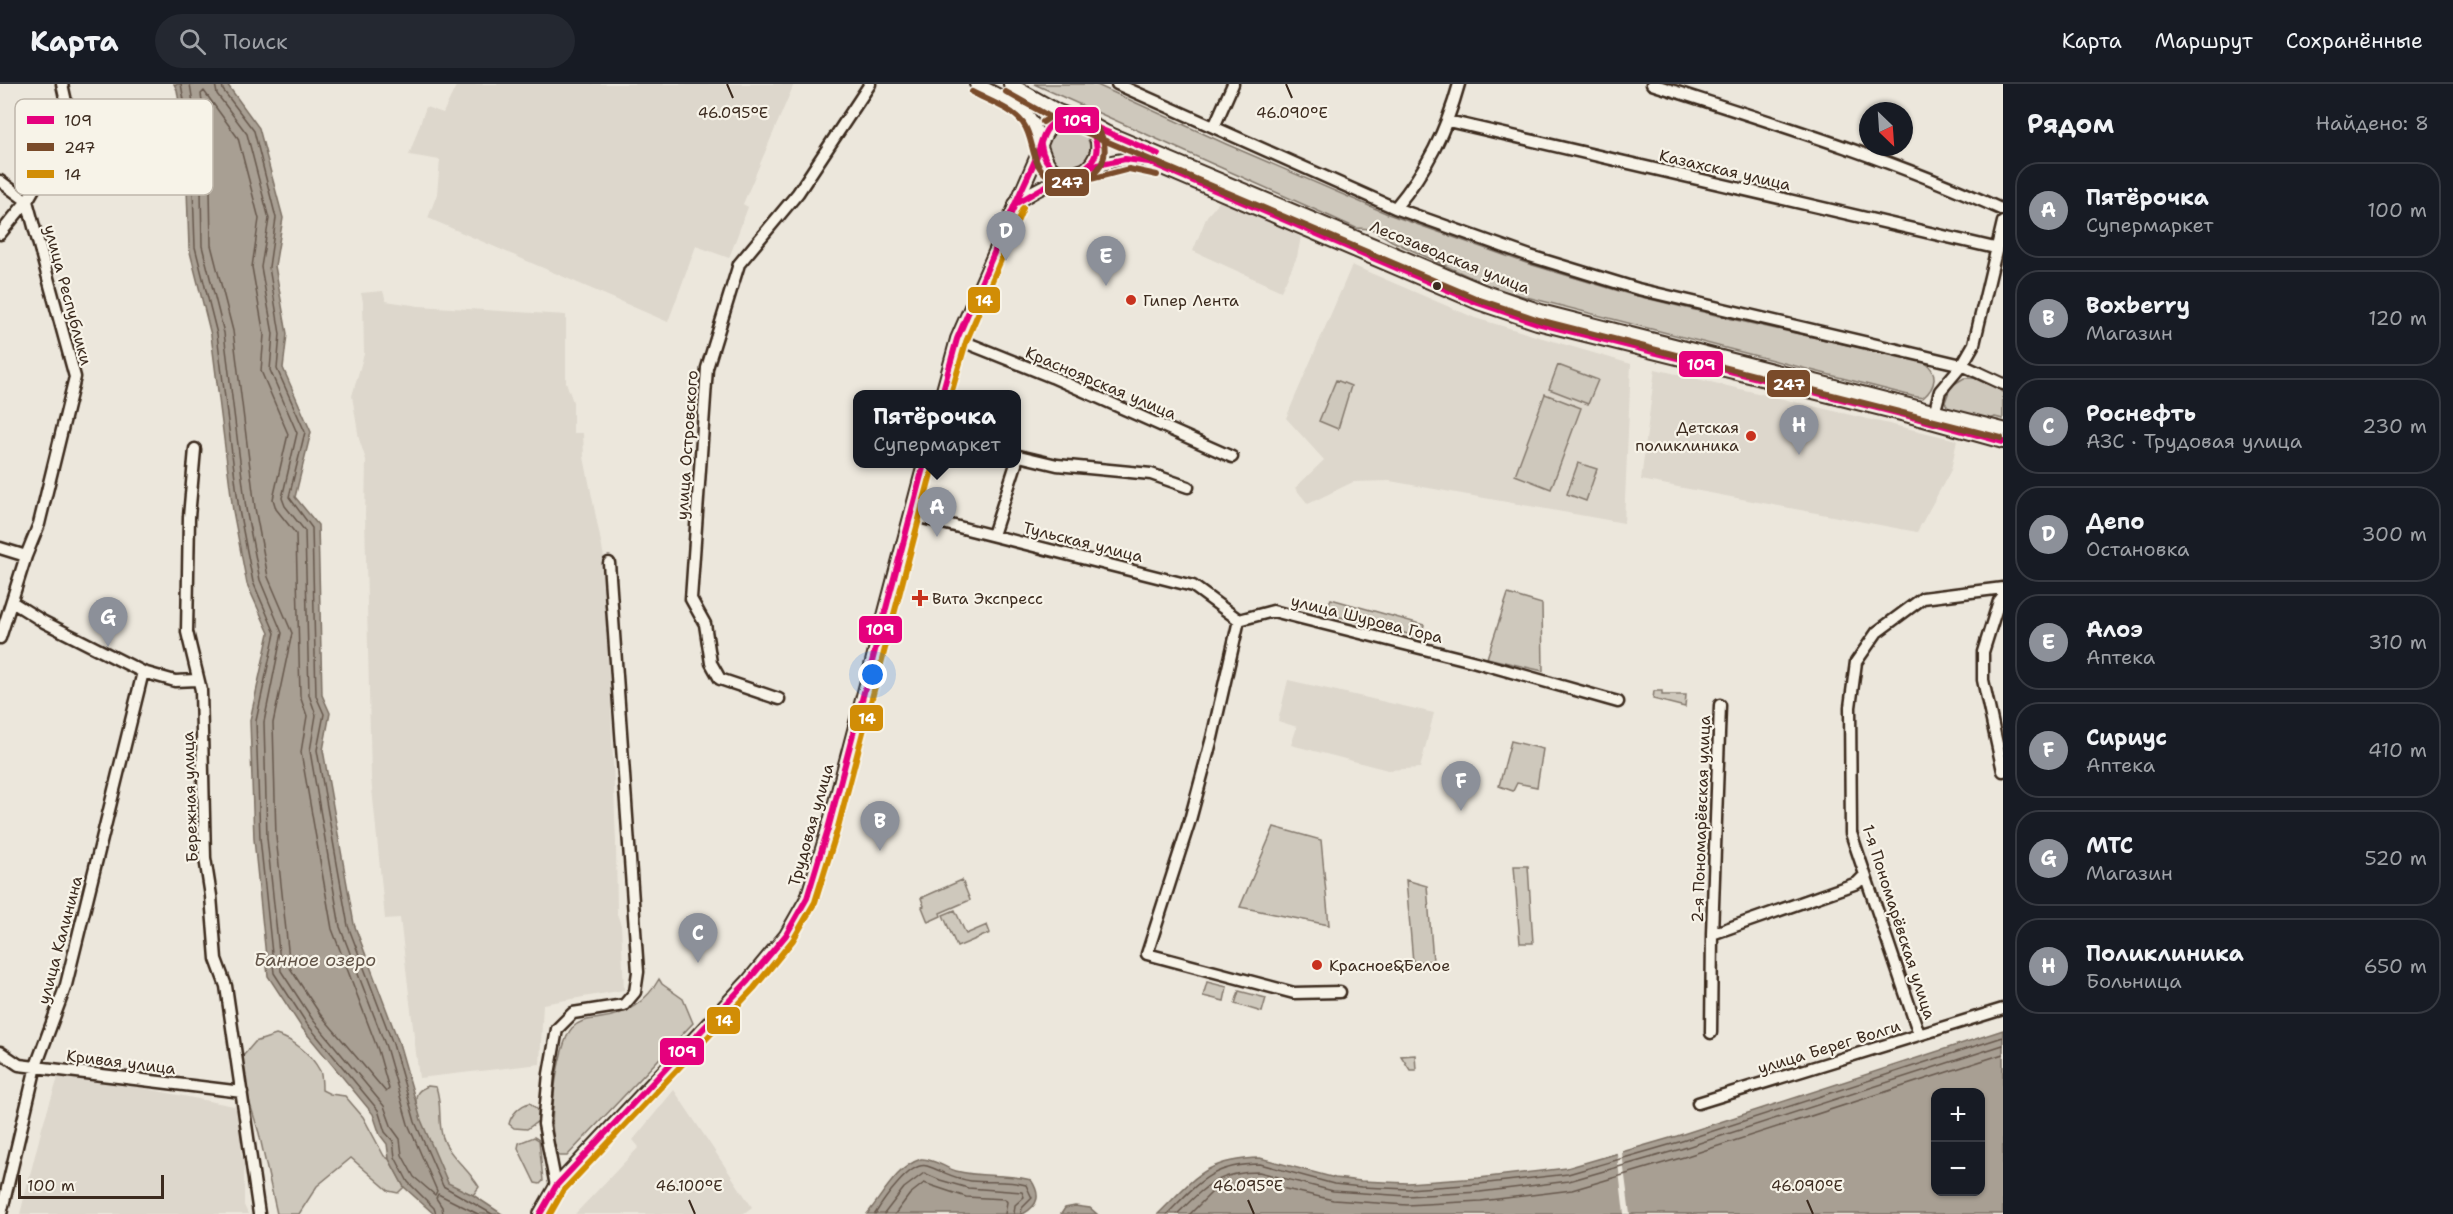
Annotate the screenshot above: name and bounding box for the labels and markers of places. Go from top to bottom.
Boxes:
pin: D [986,212,1026,261]
pin: E [1086,236,1126,286]
unlabelled marker [1431,280,1443,292]
place label: Гипер Лента [1143,290,1239,311]
marker: Гипер Лента [1124,293,1138,307]
pin: H [1780,406,1818,455]
place label: Детская поликлиника [1635,417,1739,456]
marker: Детская поликлиника [1744,429,1758,443]
pin: A [918,488,956,537]
place label: Вита Экспресс [932,588,1043,609]
marker: Вита Экспресс [913,591,927,605]
pin: G [88,598,128,647]
pin: F [1442,762,1480,811]
pin: B [860,802,900,851]
pin: C [678,914,718,963]
place label: Красное&Белое [1329,955,1450,976]
marker: Красное&Белое [1310,958,1324,972]

